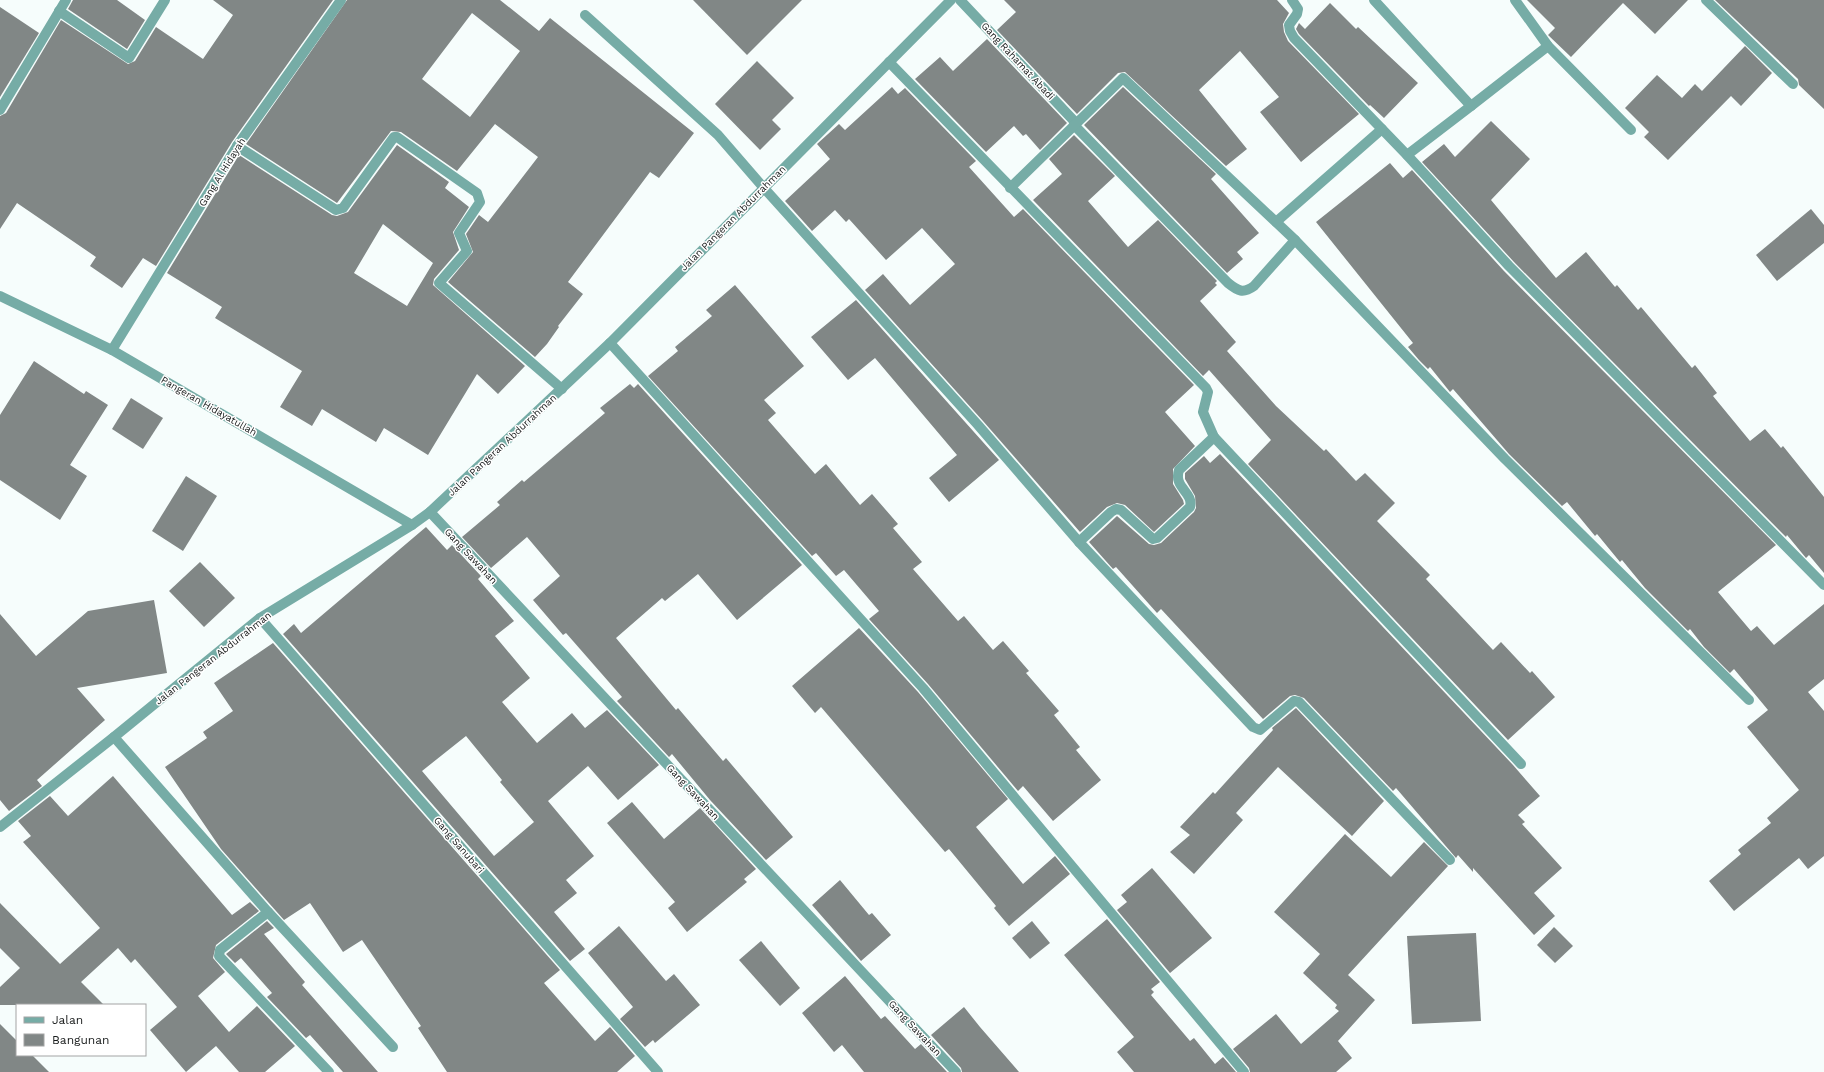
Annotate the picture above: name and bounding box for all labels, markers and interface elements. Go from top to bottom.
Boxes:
street label: Gang Rahamat Abadi [979,20,1057,102]
street label: Gang Al Hidayah [196,136,248,208]
street label: Jalan Pangeran Abdurrahman [678,163,788,273]
street label: Pangeran Hidayatullah [159,374,259,438]
street label: Jalan Pangeran Abdurrahman [446,392,558,498]
street label: Gang Sawahan [443,526,499,586]
street label: Jalan Pangeran Abdurrahman [153,609,273,707]
street label: Gang Sawahan [665,762,721,822]
street label: Gang Sanubari [432,815,486,875]
street label: Gang Sawahan [887,998,943,1058]
legend [16,1004,146,1056]
text: Jalan [52,1013,83,1027]
text: Bangunan [52,1033,110,1047]

